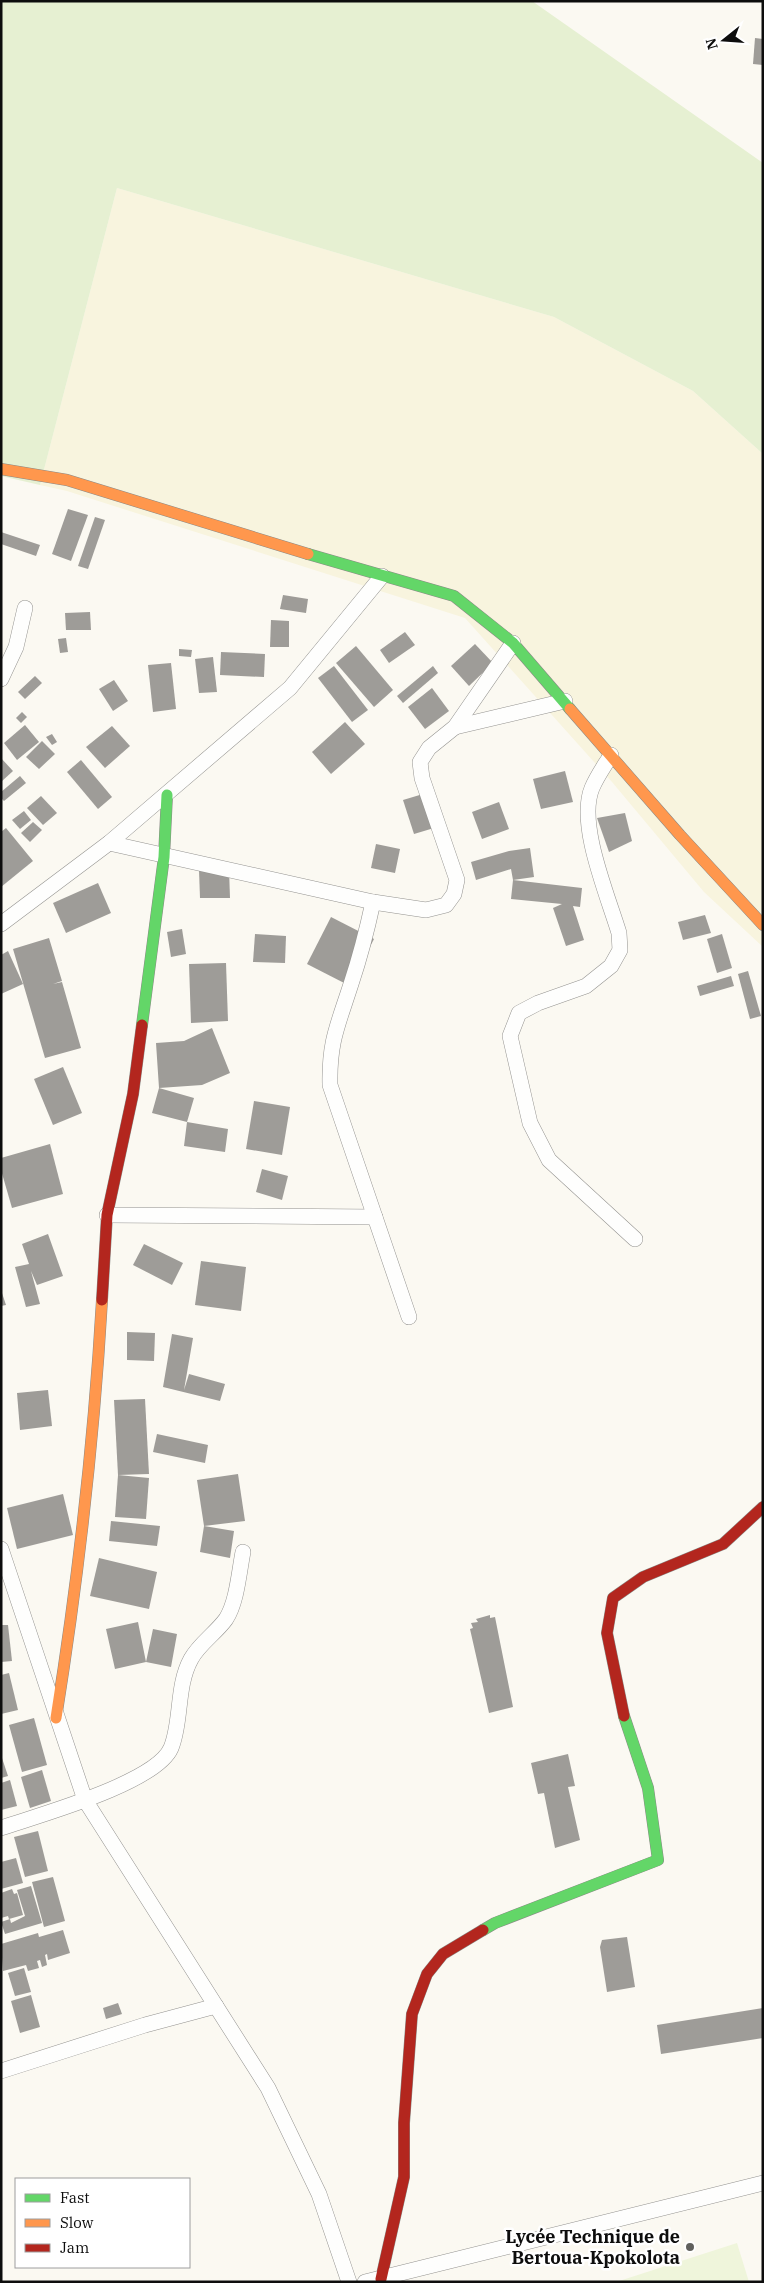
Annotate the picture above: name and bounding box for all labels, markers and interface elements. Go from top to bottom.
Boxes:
north arrow [699,15,749,65]
text: N [701,36,722,52]
legend [15,2178,190,2268]
text: Fast [60,2188,90,2207]
text: Slow [60,2213,94,2232]
place label: Lycée Technique de Bertoua-Kpokolota [505,2225,680,2269]
text: Jam [60,2238,89,2257]
marker: Lycée Technique de Bertoua-Kpokolota [684,2241,696,2253]

